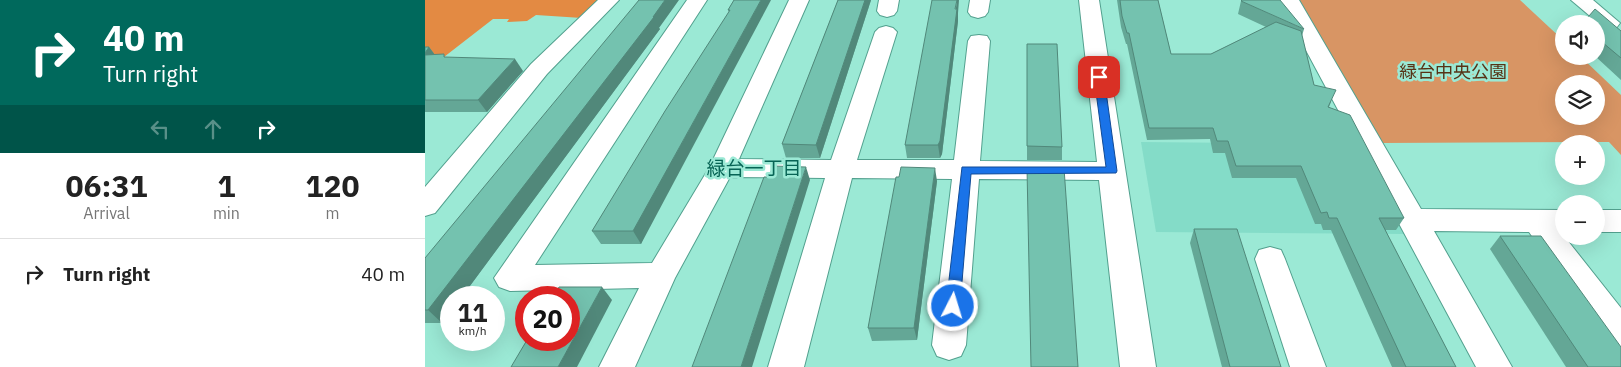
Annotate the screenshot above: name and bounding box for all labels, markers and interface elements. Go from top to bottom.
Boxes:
text: 40 m [103,15,185,61]
map controls [1555,15,1605,245]
button: sound [1555,15,1605,65]
icon: right [20,20,85,85]
pin [1078,56,1120,98]
text: Turn right [103,59,198,88]
park label: 緑台中央公園 [1399,60,1507,83]
icon: arrive [1085,63,1113,91]
button: layers [1555,75,1605,125]
icon: left [146,115,174,143]
icon: ahead [199,115,227,143]
icon: right [252,115,280,143]
button: + [1555,135,1605,185]
district label: 緑台一丁目 [706,156,802,180]
text: 06:31 [66,166,147,205]
text: 1 [217,166,235,205]
text: 120 [305,166,359,205]
button: − [1555,195,1605,245]
text: Arrival [83,203,130,223]
text: min [213,203,240,223]
text: m [325,203,339,223]
icon: right [20,260,48,288]
text: Turn right [63,262,150,286]
text: 40 m [361,262,405,286]
position arrow [926,279,978,331]
speed limit sign: 20 [515,286,580,351]
text: 11 [457,296,488,329]
text: km/h [458,323,487,338]

